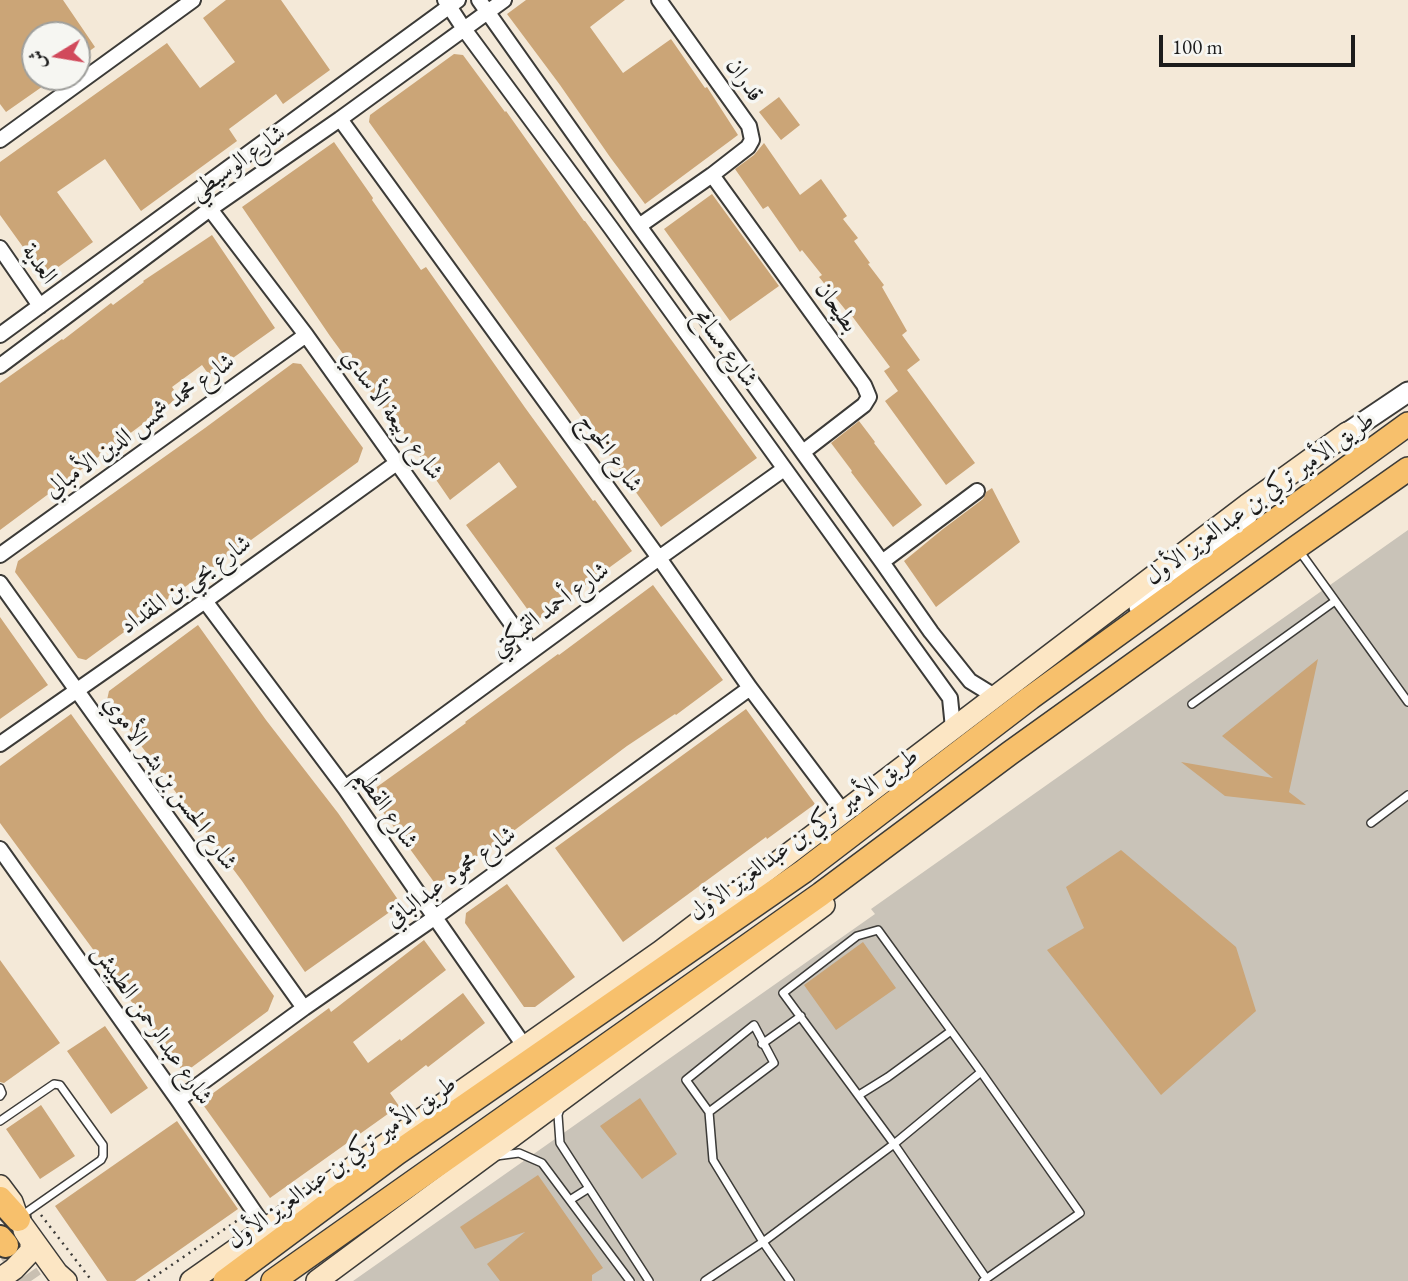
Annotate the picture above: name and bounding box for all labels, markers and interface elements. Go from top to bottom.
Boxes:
north arrow [21,21,91,91]
scale bar [1163,21,1359,65]
text: 100 m [1172,33,1223,60]
text: ش [23,48,51,71]
street label: قدران [719,53,769,107]
street label: شارع الوسيطي [184,119,292,207]
street label: العدية [15,238,63,290]
street label: بطيحان [808,276,864,338]
street label: شارع مسامح [687,303,763,393]
street label: شارع ربيعة الأسدي [335,344,449,486]
street label: شارع محمد شمس الدين الأمبالي [39,347,241,505]
street label: طريق الأمير تركي بن عبدالعزيز الأول [1140,406,1380,592]
street label: شارع الخوج [572,408,648,498]
street label: شارع يحي بن المقداد [115,529,257,641]
street label: شارع أحمد التمبكتي [485,556,615,662]
street label: شارع الحسن بن بشر الأموي [97,690,243,876]
street label: طريق الأمير تركي بن عبدالعزيز الأول [684,742,924,928]
street label: شارع القطيم [348,763,424,855]
street label: شارع محمود عبدالباقي [380,820,522,934]
street label: شارع عبدالرحمن الطبيش [86,939,218,1111]
street label: طريق الأمير تركي بن عبدالعزيز الأول [222,1070,462,1256]

